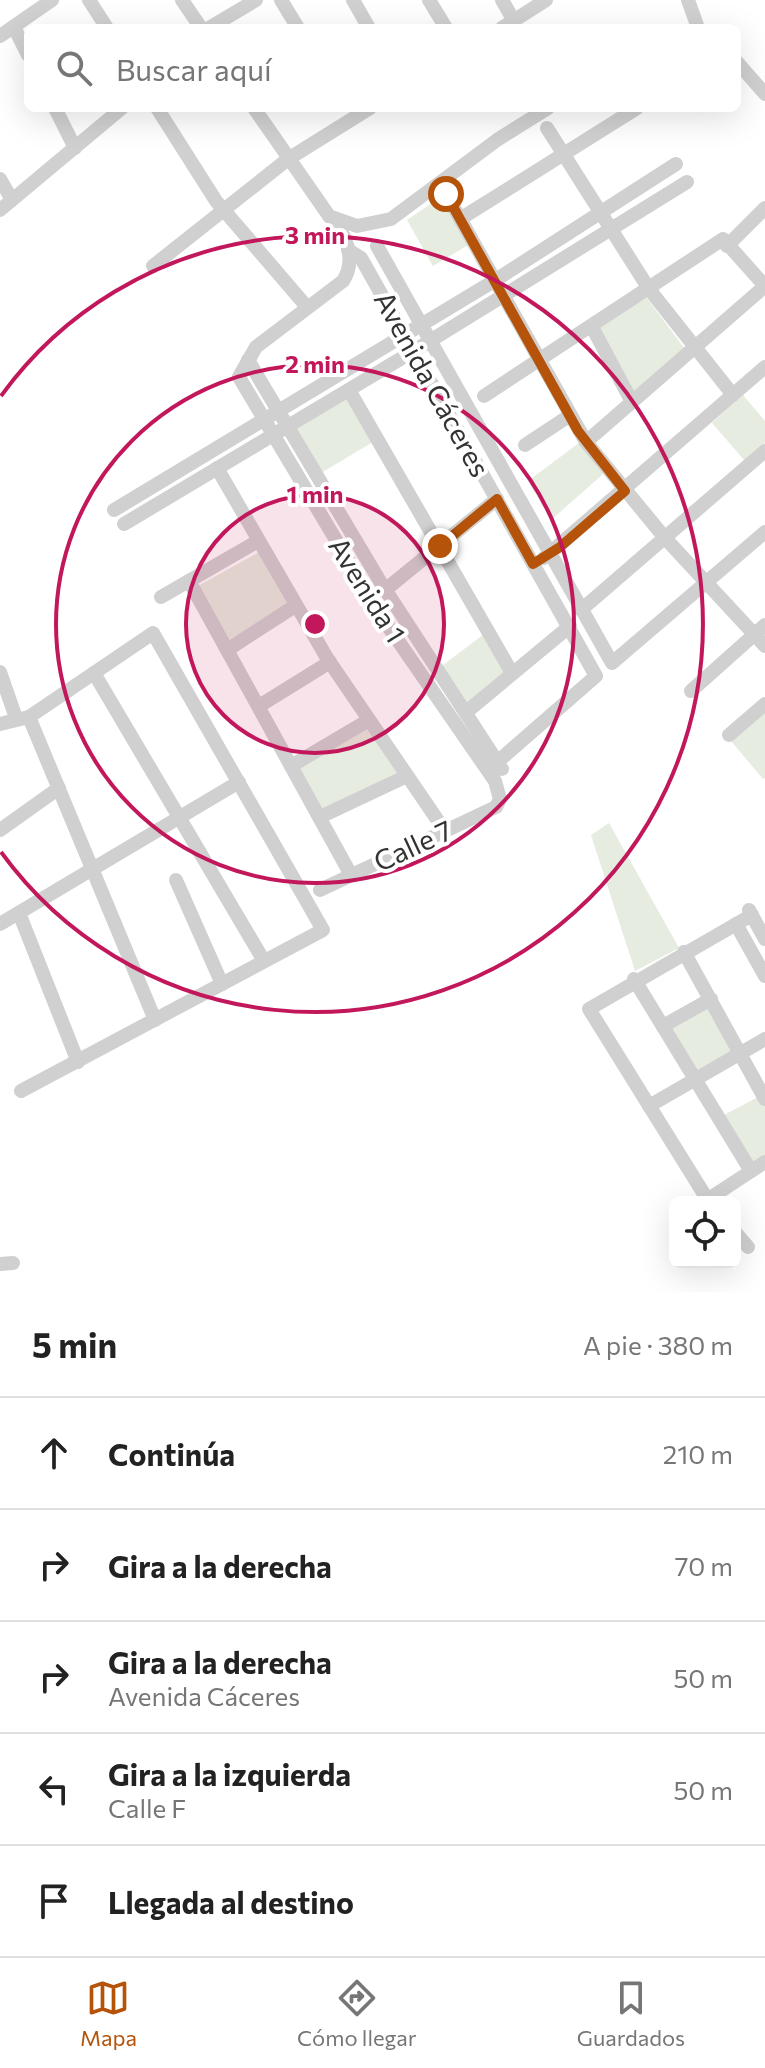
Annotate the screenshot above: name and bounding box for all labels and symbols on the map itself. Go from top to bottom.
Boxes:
route start [428,176,464,212]
text: 3 min [285,220,345,249]
street label: Avenida Cáceres [368,285,498,482]
text: 2 min [285,349,345,378]
text: 1 min [287,479,343,508]
route end [422,528,458,564]
street label: Avenida 1 [322,530,414,649]
centre of rings [301,610,329,638]
street label: Calle 7 [368,812,457,878]

